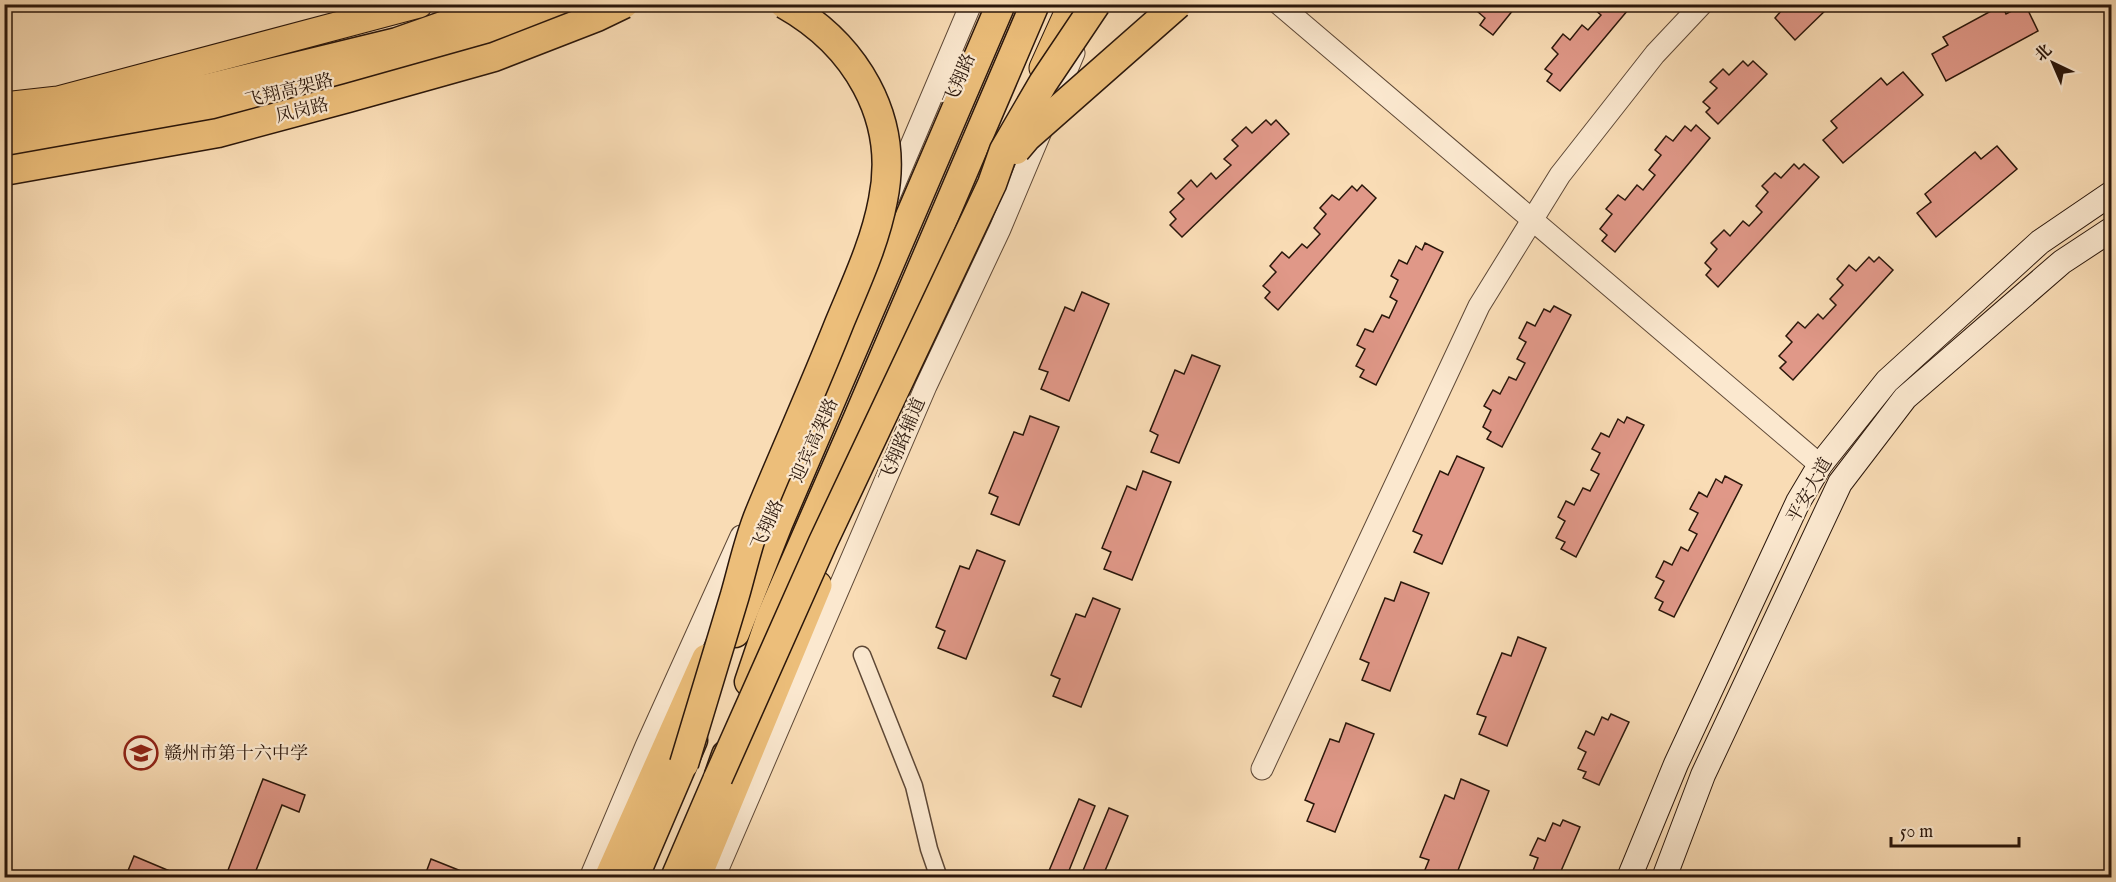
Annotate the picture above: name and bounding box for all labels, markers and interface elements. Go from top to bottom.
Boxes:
north arrow [2023,33,2083,93]
text: 北 [2031,41,2057,66]
street label: 飞翔路 [939,50,982,109]
street label: 飞翔高架路 [243,69,336,114]
street label: 凤岗路 [273,94,331,129]
street label: 迎宾高架路 [787,395,844,486]
street label: 飞翔路辅道 [875,395,932,487]
street label: 平安大道 [1782,454,1838,528]
street label: 飞翔路 [747,496,790,555]
school or university icon: 赣州市第十六中学 [123,735,159,771]
place label: 赣州市第十六中学 [164,743,308,766]
scale bar [1891,810,2018,848]
text: 50 m [1900,821,1933,844]

